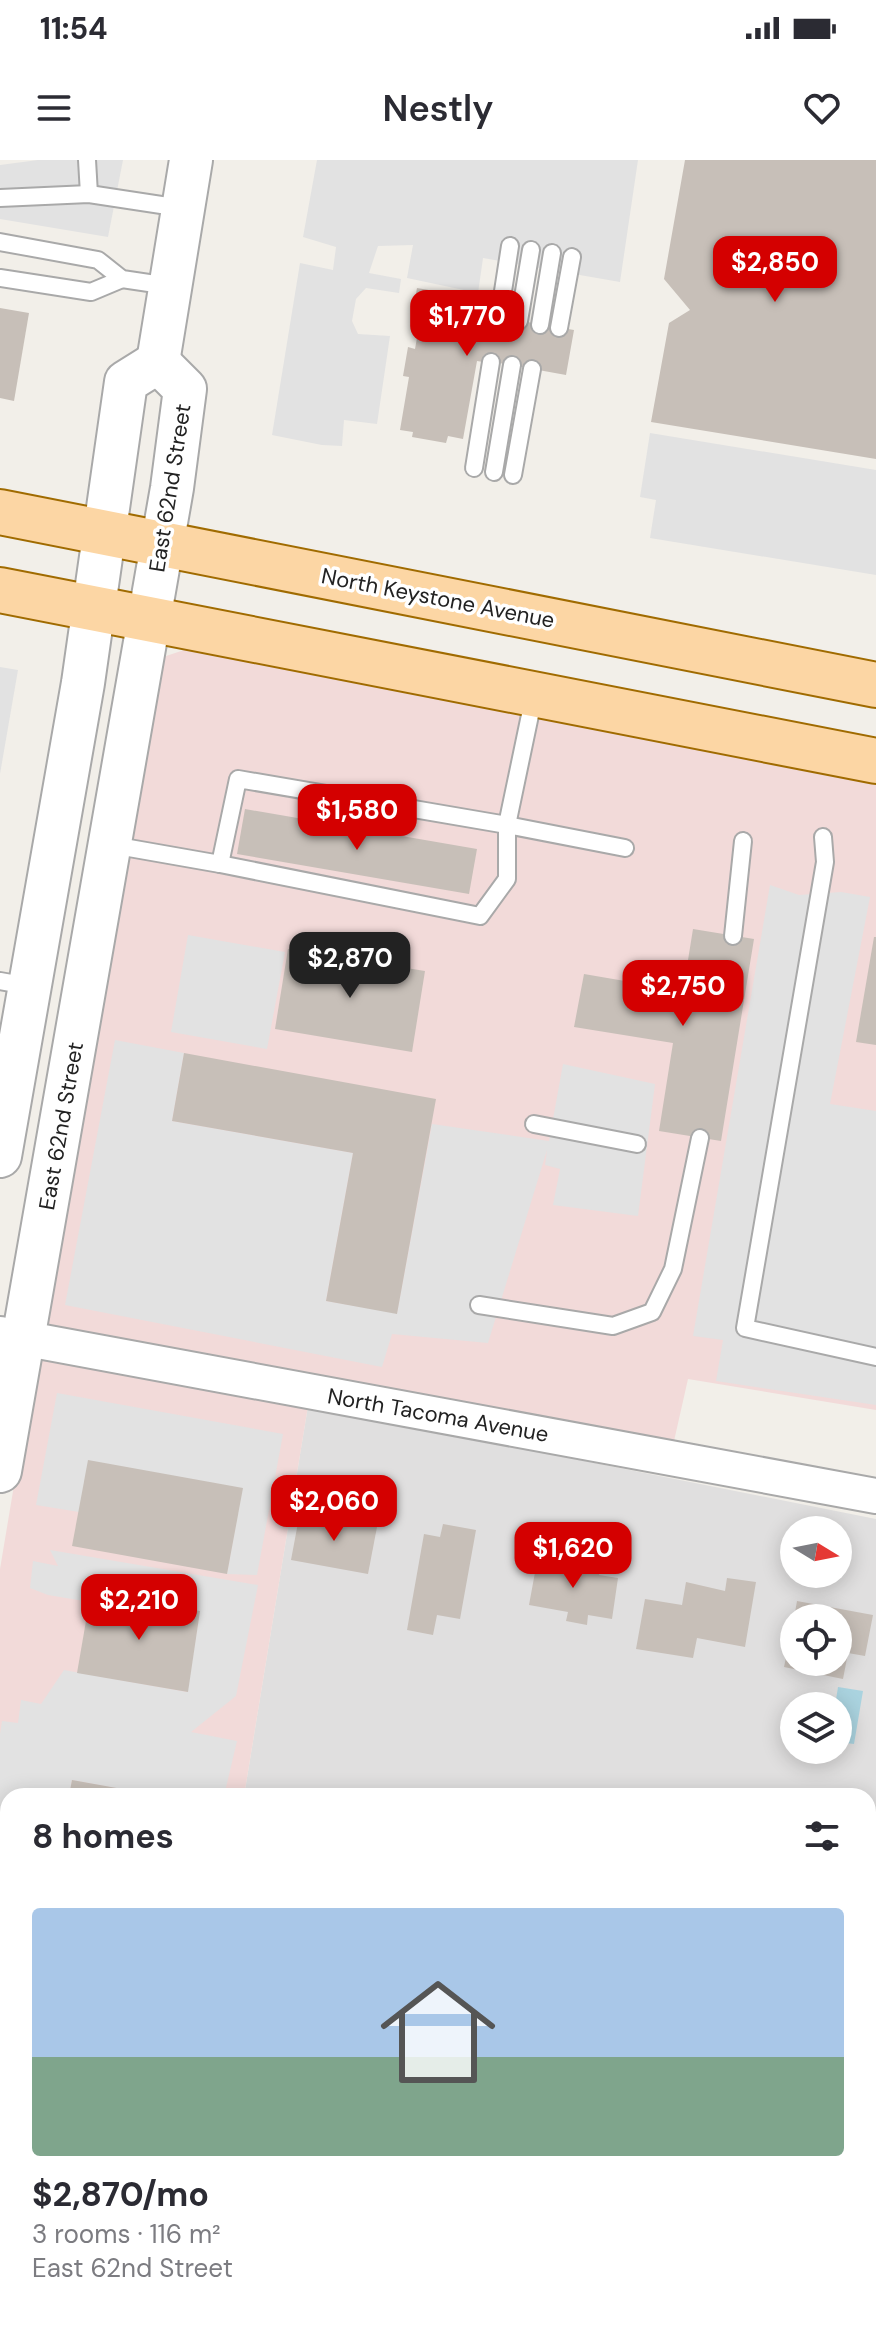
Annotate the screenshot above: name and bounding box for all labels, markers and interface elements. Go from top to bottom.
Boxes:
text: 11:54 [40,9,108,48]
text: Nestly [383,85,493,132]
icon: menu [32,86,76,130]
icon: heart [800,86,844,130]
pin: $2,850 [710,236,840,304]
text: $2,850 [731,245,819,279]
pin: $1,770 [402,290,532,358]
text: $1,770 [428,299,506,333]
street label: East 62nd Street [142,402,198,574]
street label: North Keystone Avenue [319,561,557,635]
pin: $1,580 [292,784,422,852]
text: $1,580 [316,793,398,827]
pin: $2,870 [285,932,415,1000]
text: $2,870 [307,941,393,975]
pin: $2,750 [618,960,748,1028]
text: $2,750 [641,969,725,1003]
street label: East 62nd Street [32,1040,90,1212]
street label: North Tacoma Avenue [325,1381,551,1449]
pin: $2,060 [269,1475,399,1543]
text: $2,060 [289,1484,379,1518]
north arrow [780,1516,852,1588]
map controls [780,1516,852,1764]
pin: $1,620 [508,1522,638,1590]
text: $1,620 [533,1531,613,1565]
pin: $2,210 [74,1574,204,1642]
text: $2,210 [99,1583,179,1617]
button: locate [780,1604,852,1676]
button: layers [780,1692,852,1764]
text: 8 homes [32,1814,174,1859]
icon: filters [800,1814,844,1858]
icon: home [366,1960,510,2104]
text: $2,870/mo [32,2172,209,2217]
text: 3 rooms · 116 m² [32,2217,221,2251]
text: East 62nd Street [32,2251,233,2285]

